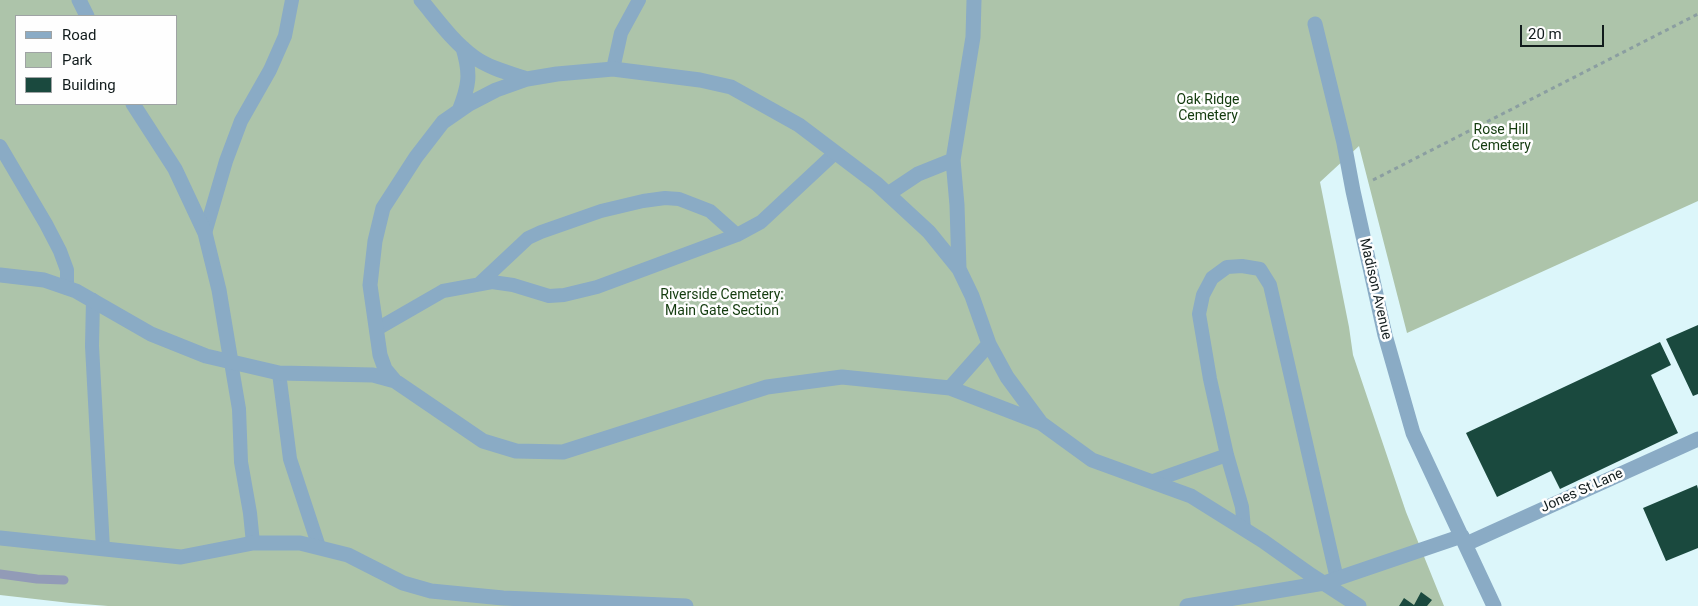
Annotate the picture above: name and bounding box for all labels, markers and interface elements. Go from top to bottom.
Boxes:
legend [15,15,178,105]
scale bar [1523,15,1607,47]
text: 20 m [1528,25,1562,43]
text: Road [62,26,96,44]
text: Park [62,51,92,69]
text: Building [62,76,116,94]
park label: Oak Ridge Cemetery [1176,92,1240,124]
park label: Rose Hill Cemetery [1471,122,1531,154]
street label: Madison Avenue [1355,237,1395,341]
park label: Riverside Cemetery: Main Gate Section [660,287,784,320]
street label: Jones St Lane [1538,465,1626,517]

